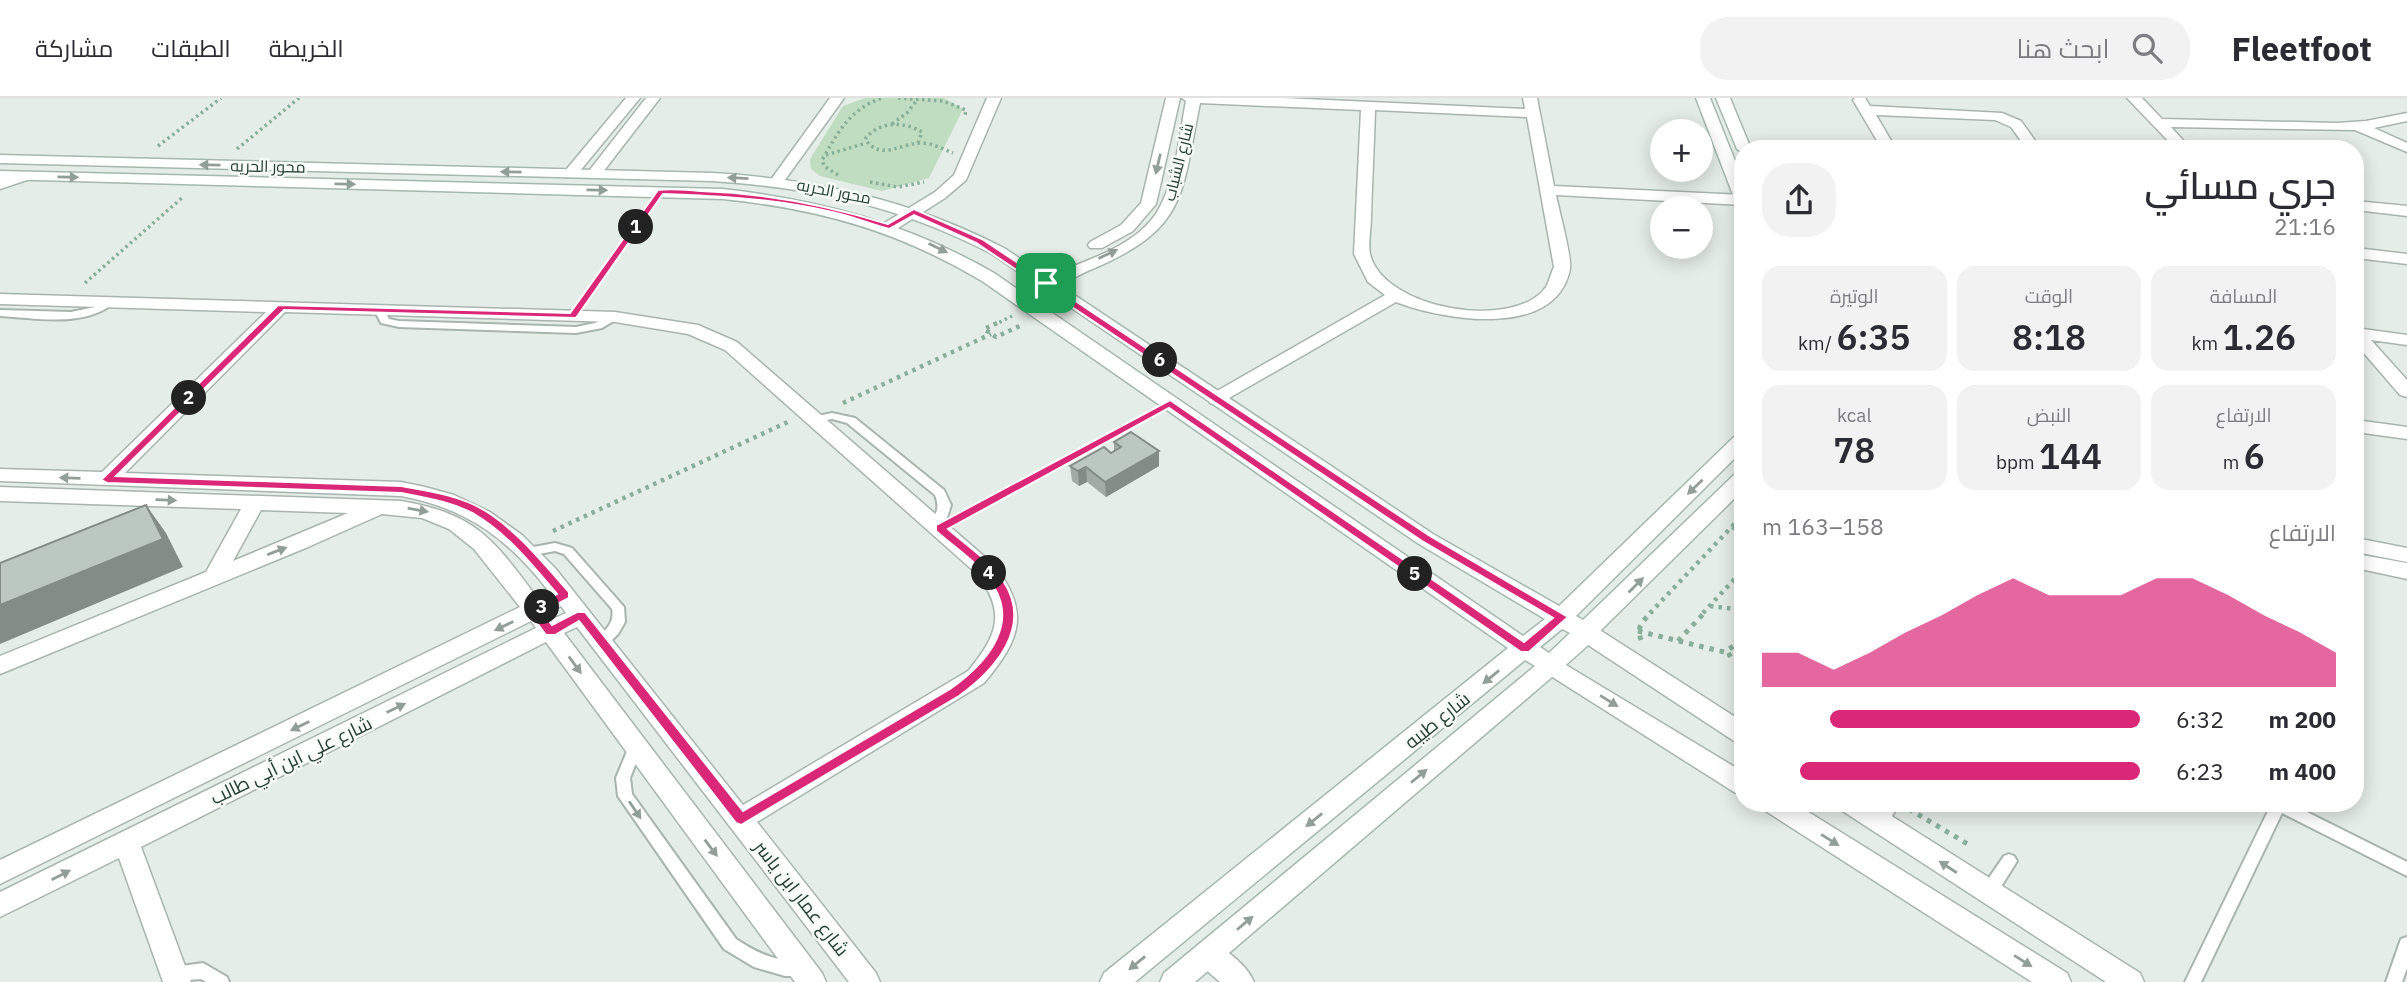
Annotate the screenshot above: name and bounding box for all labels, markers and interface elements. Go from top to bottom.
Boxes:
search box [1700,17,2190,80]
text: Fleetfoot [2232,27,2372,70]
icon: search [2128,29,2166,67]
text: ابحث هنا [2017,31,2110,65]
text: مشاركة [35,32,113,64]
text: الطبقات [151,32,231,64]
text: الخريطة [269,32,344,64]
map controls [1650,119,1713,259]
button: + [1650,119,1713,182]
street label: شارع الشباب [1159,121,1199,203]
one-way arrow [1152,154,1163,176]
street label: محور الحريه [230,155,306,177]
one-way arrow [199,159,221,170]
text: جري مسائي [2145,160,2336,209]
button: share [1762,163,1836,237]
one-way arrow [499,167,521,178]
one-way arrow [57,171,79,183]
one-way arrow [727,173,749,184]
street label: محور الحريه [795,174,873,208]
one-way arrow [334,178,356,190]
one-way arrow [586,185,608,196]
button: − [1650,196,1713,259]
pin: 1 [618,209,654,244]
text: 21:16 [2274,211,2336,241]
text: 1 [630,214,641,238]
one-way arrow [928,243,948,254]
one-way arrow [1098,249,1118,260]
pin [1016,253,1076,313]
icon: arrive [1027,264,1065,302]
text: الوتيرة [1830,284,1879,308]
text: الوقت [2025,284,2073,308]
text: المسافة [2210,284,2277,308]
text: 6:35 [1836,314,1911,360]
text: 8:18 [2012,314,2086,360]
text: 1.26 [2222,314,2296,360]
text: /km [1798,331,1836,355]
text: km [2191,331,2222,355]
pin: 6 [1142,342,1178,378]
text: 6 [1154,347,1165,371]
pin: 2 [172,380,206,416]
text: 2 [183,385,194,409]
text: kcal [1837,403,1872,427]
text: النبض [2027,403,2071,427]
text: الارتفاع [2216,403,2272,427]
text: 78 [1833,427,1875,473]
text: 144 [2039,433,2102,479]
text: 6 [2244,433,2265,479]
text: bpm [1996,450,2039,474]
text: m [2223,450,2244,474]
one-way arrow [58,473,80,484]
one-way arrow [1687,479,1704,495]
one-way arrow [155,494,177,505]
one-way arrow [407,505,429,516]
text: 158–163 m [1762,511,1884,541]
text: الارتفاع [2269,517,2336,547]
one-way arrow [267,546,288,557]
pin: 4 [972,556,1006,590]
pin: 5 [1398,556,1432,592]
text: 4 [983,560,994,584]
text: 5 [1409,561,1420,585]
one-way arrow [1627,576,1644,593]
pin: 3 [524,589,560,624]
text: 3 [536,594,547,618]
one-way arrow [494,620,514,631]
one-way arrow [568,656,582,674]
one-way arrow [1483,669,1500,684]
street label: شارع طيبه [1399,686,1476,755]
one-way arrow [1600,694,1619,707]
one-way arrow [386,702,406,713]
text: 6:32 [2176,704,2224,734]
text: 200 m [2269,704,2336,734]
street label: شارع علي ابن أبي طالب [206,710,377,812]
one-way arrow [290,720,310,731]
text: 6:23 [2176,756,2224,786]
text: 400 m [2269,756,2336,786]
one-way arrow [1410,768,1428,784]
one-way arrow [628,801,641,820]
one-way arrow [1306,812,1323,827]
one-way arrow [1821,833,1840,846]
street label: شارع عمار ابن ياسر [747,835,855,962]
one-way arrow [703,839,717,857]
one-way arrow [1939,861,1958,874]
one-way arrow [51,869,71,880]
one-way arrow [1236,915,1254,931]
one-way arrow [2013,954,2032,967]
one-way arrow [1129,955,1146,970]

